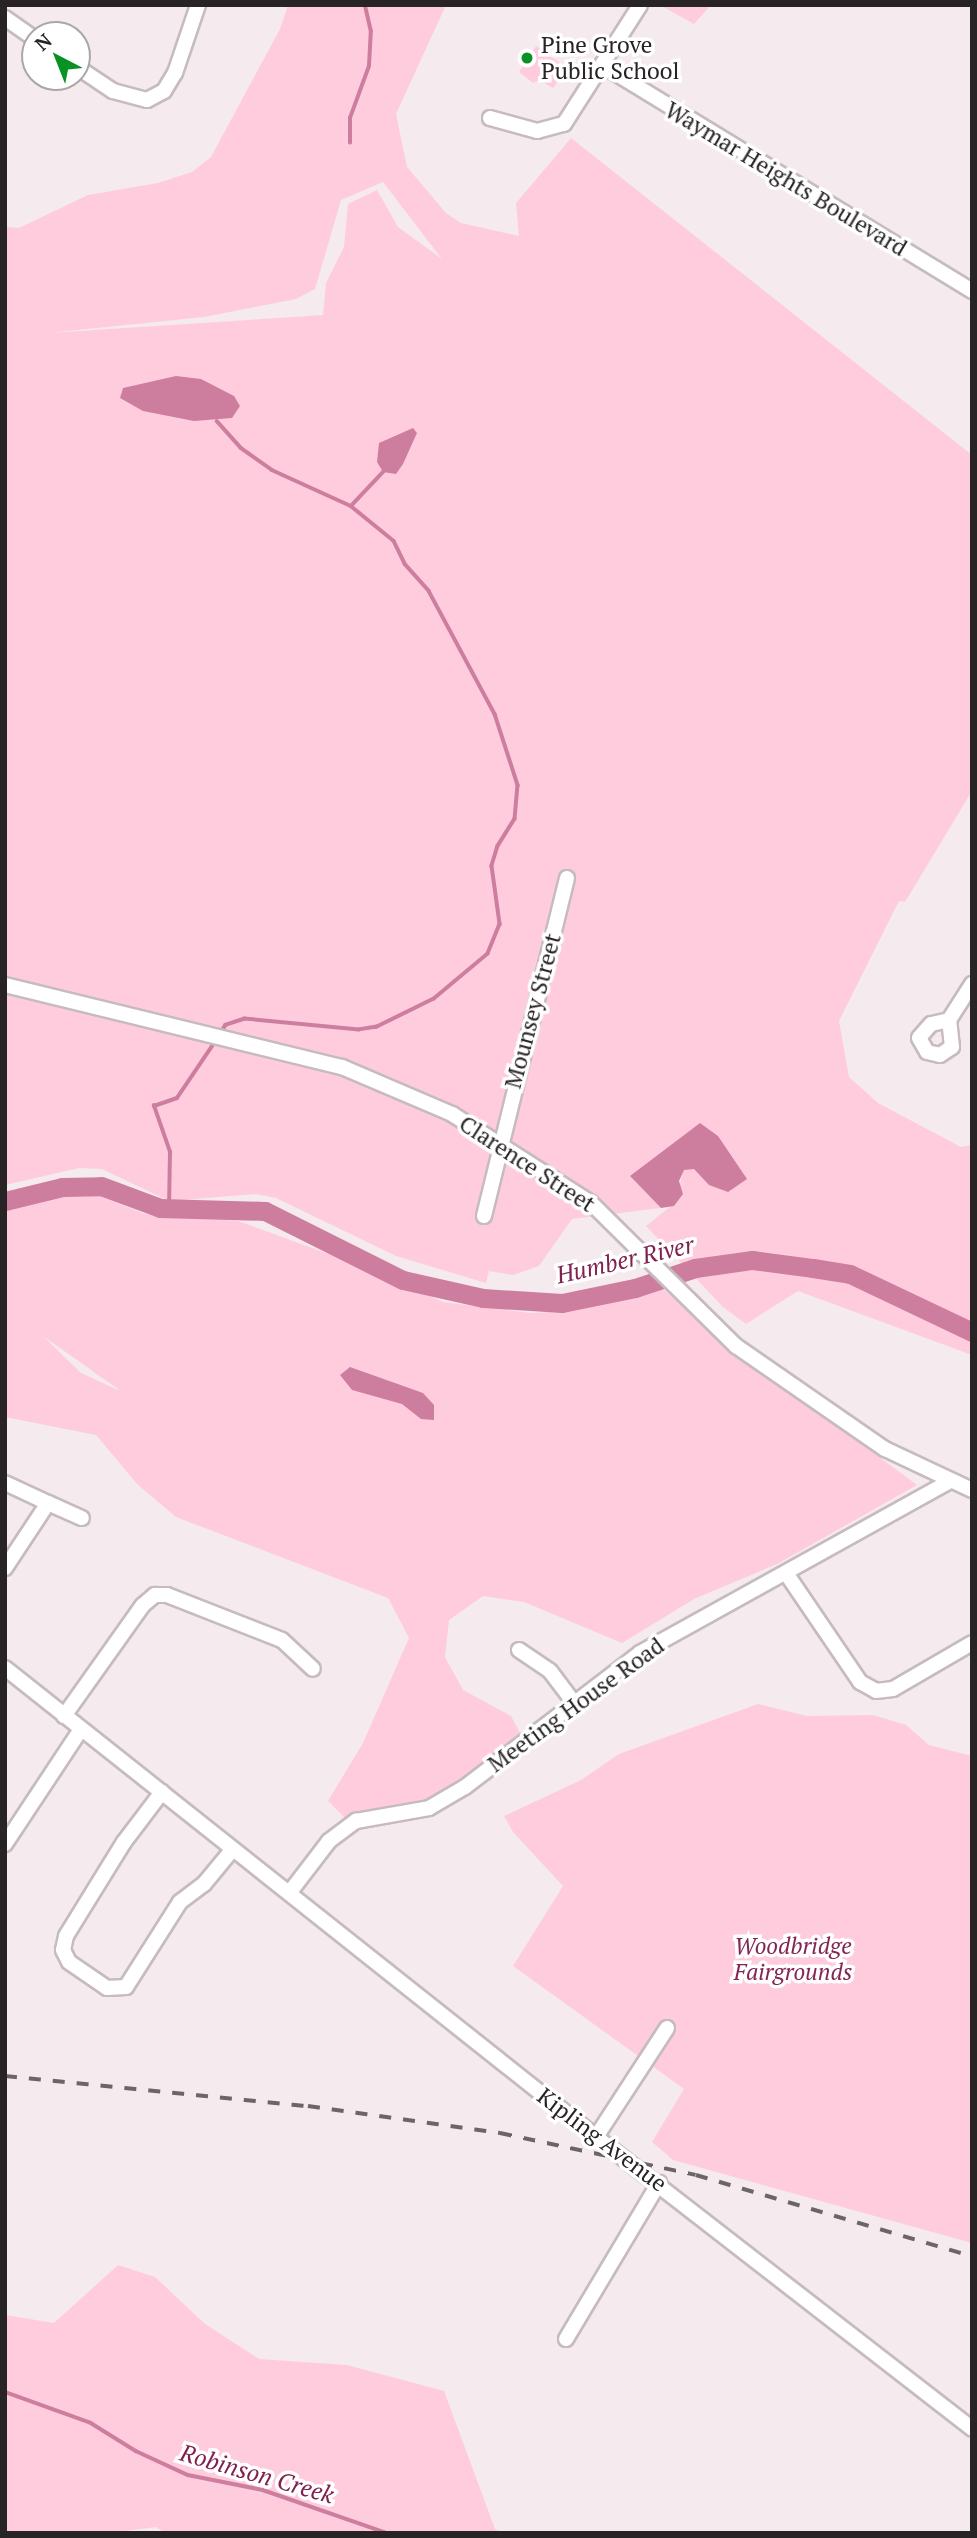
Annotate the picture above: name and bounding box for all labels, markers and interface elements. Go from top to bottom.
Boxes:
north arrow [21,21,91,91]
text: N [29,27,57,56]
place label: Pine Grove Public School [541,31,679,85]
marker: Pine Grove Public School [519,50,535,66]
street label: Waymar Heights Boulevard [660,96,912,262]
street label: Mounsey Street [499,931,567,1091]
street label: Clarence Street [454,1110,600,1218]
water label: Humber River [553,1230,697,1290]
street label: Meeting House Road [483,1632,669,1778]
park label: Woodbridge Fairgrounds [734,1932,852,1986]
street label: Kipling Avenue [532,2082,672,2198]
water label: Robinson Creek [177,2438,337,2510]

